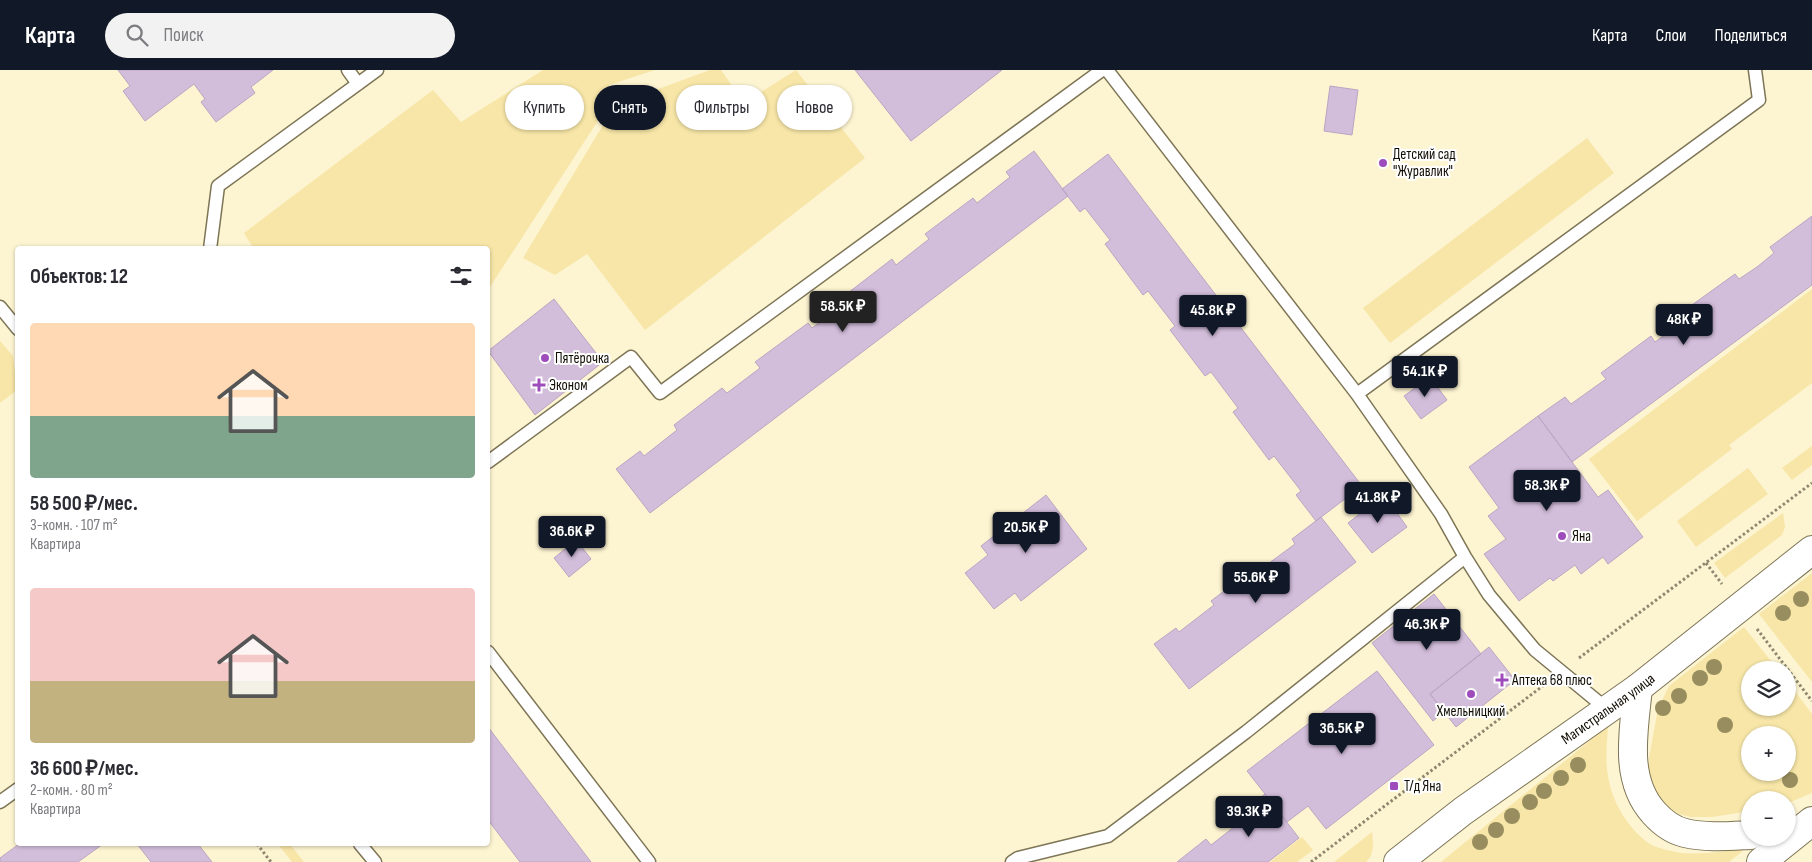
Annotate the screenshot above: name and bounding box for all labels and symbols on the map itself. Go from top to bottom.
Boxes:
place label: Детский сад "Журавлик" [1393,145,1456,181]
marker: Детский сад "Журавлик" [1377,157,1389,169]
pin: 58.5K ₽ [797,290,889,333]
pin: 45.8K ₽ [1167,294,1259,337]
pin: 48K ₽ [1649,304,1719,346]
place label: Пятёрочка [555,349,610,368]
marker: Пятёрочка [539,352,551,364]
pin: 54.1K ₽ [1379,356,1471,398]
place label: Эконом [549,376,588,395]
marker: Эконом [533,379,545,391]
pin: 58.3K ₽ [1501,470,1593,512]
pin: 41.8K ₽ [1332,482,1424,524]
pin: 20.5K ₽ [980,512,1072,554]
pin: 36.6K ₽ [526,516,618,558]
place label: Яна [1572,527,1591,546]
marker: Яна [1556,530,1568,542]
pin: 55.6K ₽ [1210,562,1302,604]
pin: 46.3K ₽ [1381,608,1473,651]
street label: Магистральная улица [1558,669,1659,748]
place label: Аптека 68 плюс [1511,671,1592,690]
marker: Аптека 68 плюс [1496,674,1508,686]
marker: Хмельницкий [1465,688,1477,700]
place label: Хмельницкий [1436,702,1505,721]
pin: 36.5K ₽ [1296,712,1388,755]
place label: Т/д Яна [1404,777,1441,796]
marker: Т/д Яна [1388,780,1400,792]
pin: 39.3K ₽ [1203,796,1295,838]

